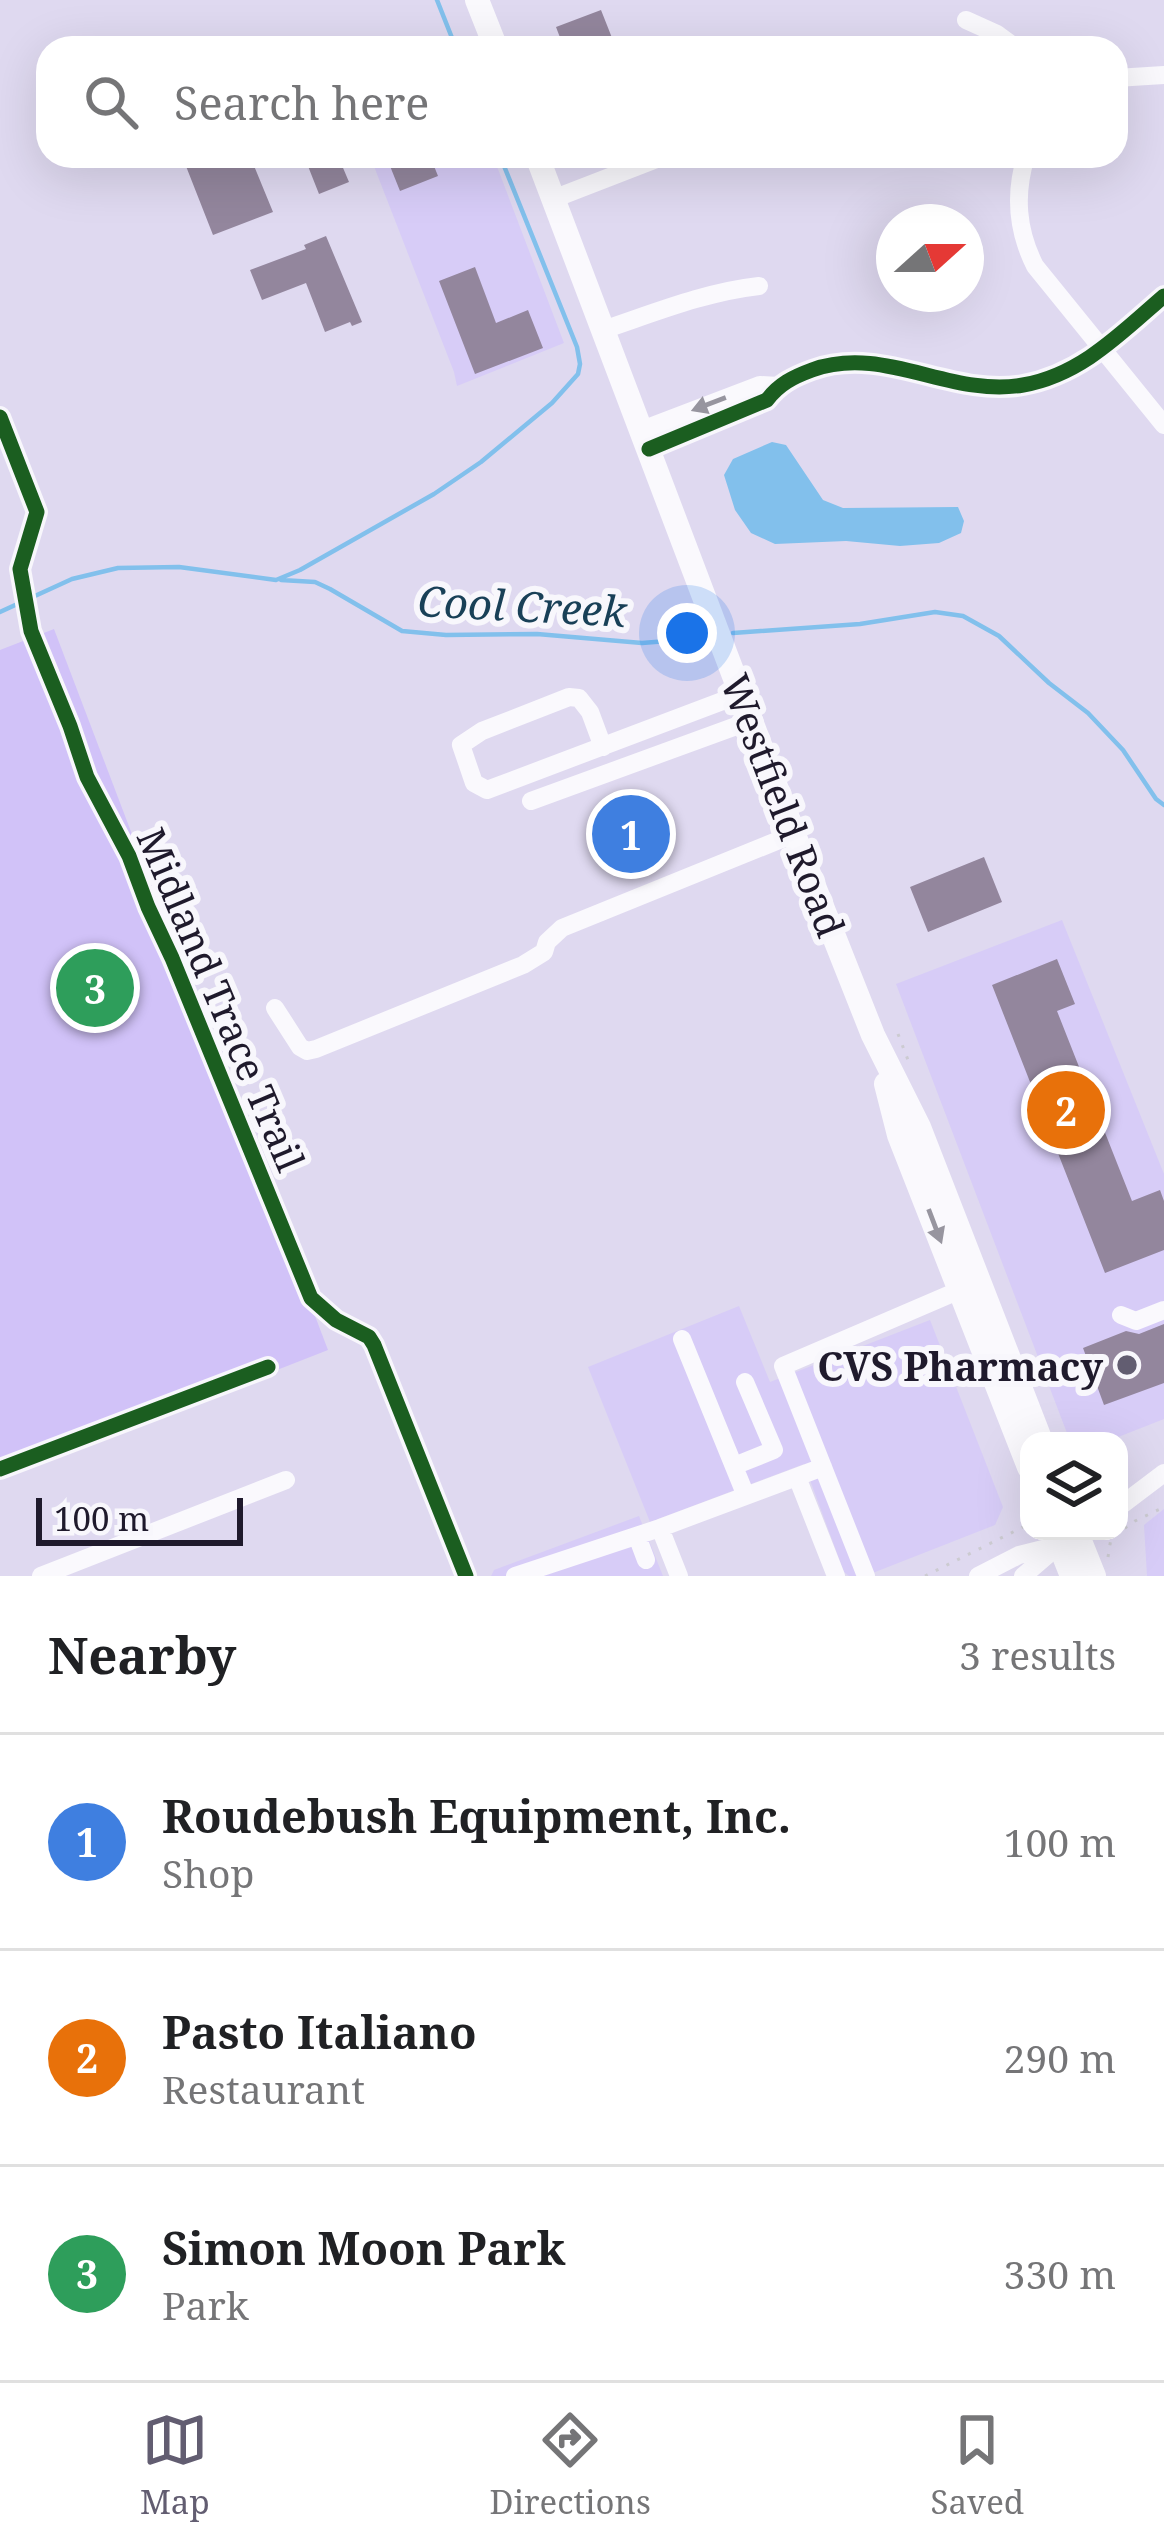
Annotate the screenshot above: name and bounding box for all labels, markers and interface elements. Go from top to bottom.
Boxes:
search box [36,36,1128,168]
icon: search [78,69,144,135]
text: Search here [174,72,429,133]
north arrow [876,204,984,312]
one-way arrow [691,395,727,414]
water label: Cool Creek [416,571,630,639]
your location [657,603,717,663]
street label: Westfield Road [710,666,858,944]
pin: 1 [592,789,670,879]
street label: Midland Trace Trail [126,819,318,1179]
pin: 3 [56,943,134,1033]
pin: 2 [1027,1065,1105,1155]
one-way arrow [926,1208,945,1244]
place label: CVS Pharmacy [817,1339,1103,1392]
marker: CVS Pharmacy [1114,1352,1140,1378]
map controls [1020,1432,1128,1540]
button: layers [1020,1432,1128,1540]
scale bar [36,1492,243,1545]
text: 100 m [54,1496,149,1541]
text: Nearby [48,1619,236,1689]
text: 3 results [959,1628,1116,1681]
text: Roudebush Equipment, Inc. [162,1785,791,1846]
text: 1 [76,1815,98,1868]
text: 100 m [1004,1815,1116,1868]
text: Shop [162,1846,254,1899]
text: Pasto Italiano [162,2001,477,2062]
text: 2 [76,2031,98,2084]
text: 290 m [1004,2031,1116,2084]
text: Restaurant [162,2062,365,2115]
text: Simon Moon Park [162,2217,565,2278]
text: 3 [76,2247,98,2300]
text: 330 m [1004,2247,1116,2300]
text: Park [162,2278,249,2331]
tab: Map [140,2407,210,2524]
tab: Directions [489,2407,651,2524]
tab: Saved [931,2407,1024,2524]

